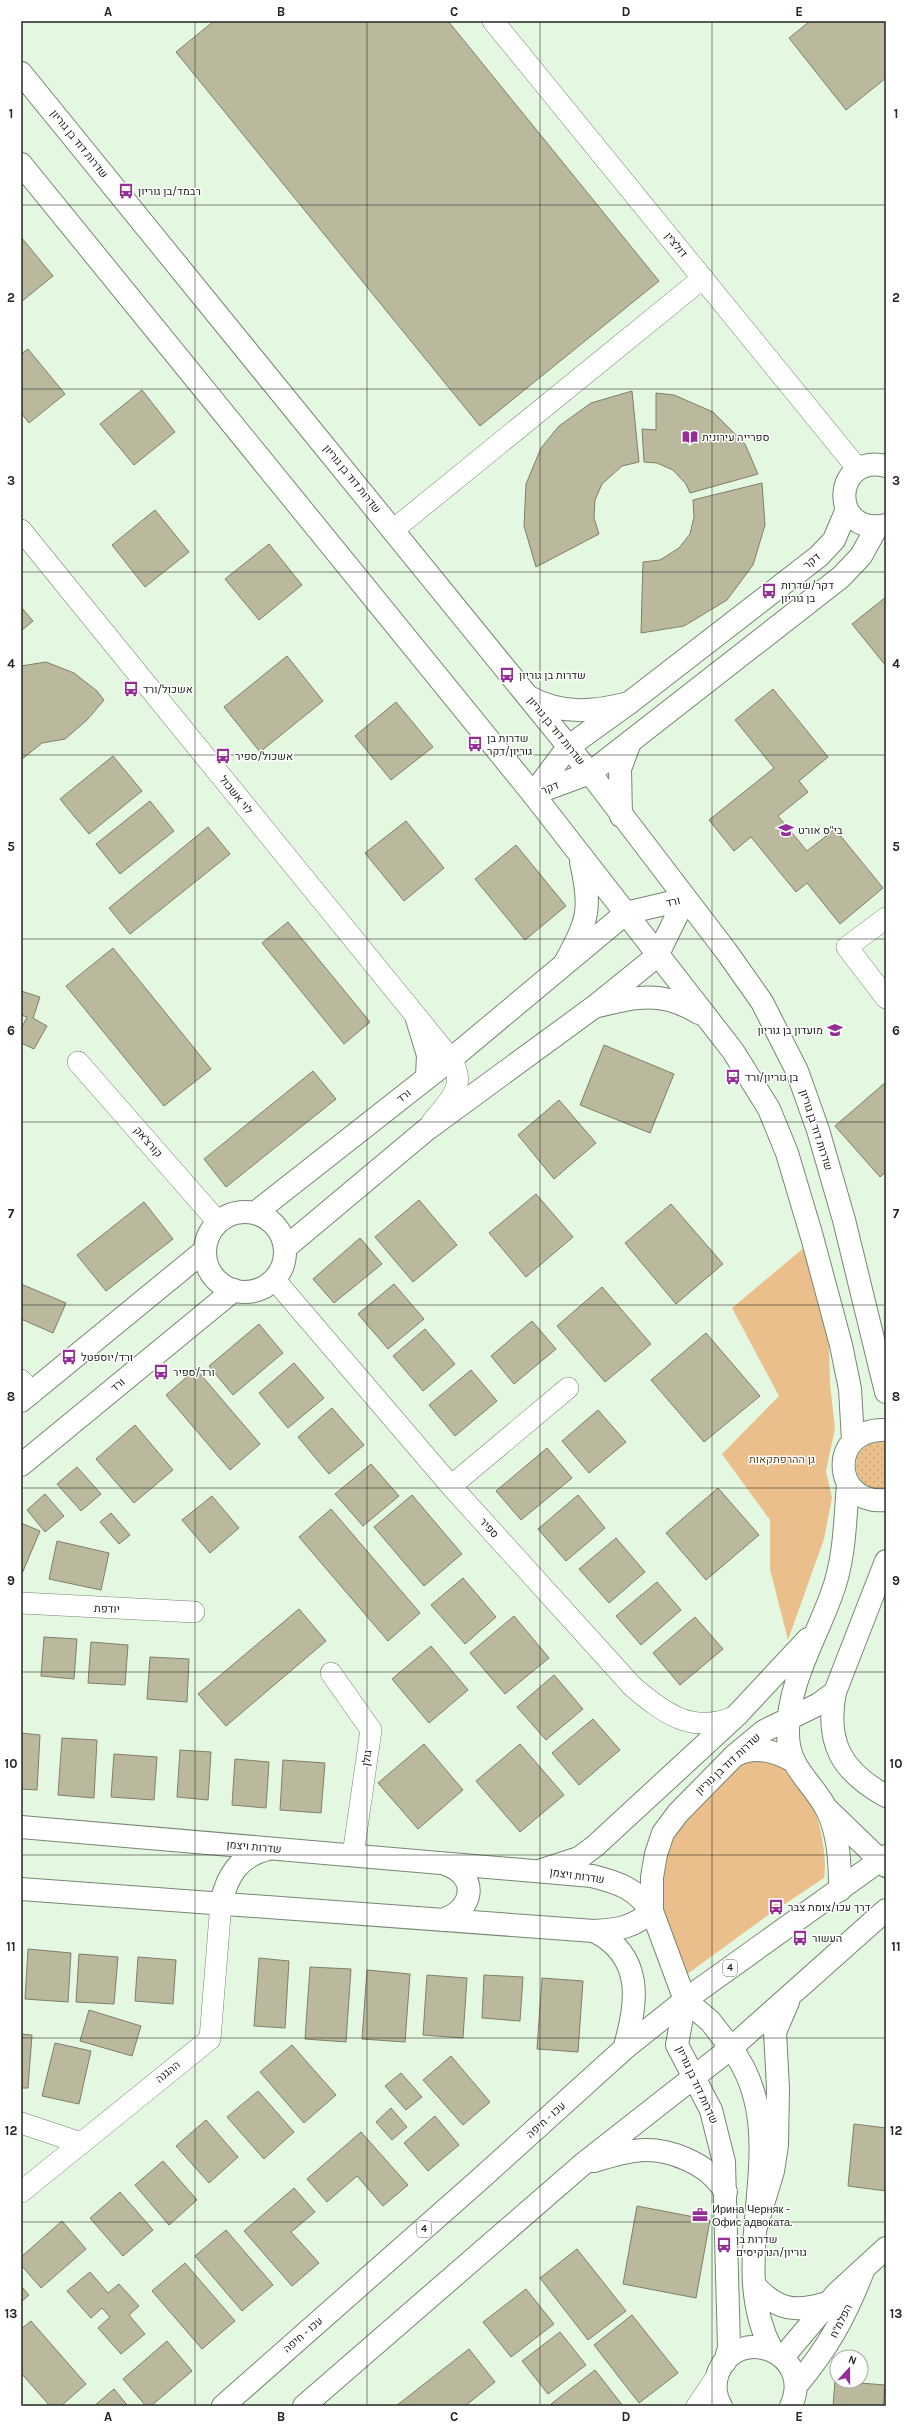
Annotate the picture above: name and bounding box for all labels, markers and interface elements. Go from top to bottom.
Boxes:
text: A [104,4,112,19]
text: B [277,4,285,19]
text: C [450,4,458,19]
text: D [622,4,631,19]
text: E [795,4,803,19]
text: 1 [9,106,13,121]
text: 1 [894,106,898,121]
street label: שדרות דוד בן גוריון [47,107,111,181]
bus stop icon: רבמד/בן גוריון [117,182,135,200]
place label: רבמד/בן גוריון [138,185,201,198]
street label: דולצ'ין [662,230,690,260]
text: 2 [7,290,15,305]
text: 2 [892,290,900,305]
library icon: ספרייה עירונית [681,428,699,446]
place label: ספרייה עירונית [702,431,770,444]
street label: שדרות דוד בן גוריון [320,442,384,516]
text: 3 [7,473,15,488]
text: 3 [892,473,900,488]
street label: דקר [801,550,823,572]
place label: דקר/שדרות בן גוריון [781,579,834,605]
bus stop icon: דקר/שדרות בן גוריון [760,582,778,600]
text: 4 [7,656,15,671]
text: 4 [892,656,900,671]
bus stop icon: שדרות בן גוריון [498,666,516,684]
place label: שדרות בן גוריון [519,669,586,682]
bus stop icon: אשכול/ורד [122,680,140,698]
place label: אשכול/ורד [143,683,193,696]
street label: שדרות דוד בן גוריון [524,694,588,768]
place label: שדרות בן גוריון/דקר [487,732,532,758]
bus stop icon: שדרות בן גוריון/דקר [466,735,484,753]
bus stop icon: אשכול/ספיר [214,747,232,765]
place label: אשכול/ספיר [235,750,293,763]
street label: לוי אשכול [217,773,256,817]
street label: דקר [539,779,561,797]
school or university icon: בי"ס אורט [777,821,795,839]
place label: בי"ס אורט [798,824,843,837]
text: 5 [7,839,15,854]
text: 5 [892,839,900,854]
street label: ורד [665,894,681,910]
school or university icon: מועדון בן גוריון [826,1021,844,1039]
text: 6 [7,1023,15,1038]
text: 6 [892,1023,900,1038]
place label: מועדון בן גוריון [757,1024,823,1037]
bus stop icon: בן גוריון/ורד [724,1068,742,1086]
place label: בן גוריון/ורד [745,1071,799,1084]
street label: ורד [394,1086,414,1106]
street label: שדרות דוד בן גוריון [797,1088,835,1172]
street label: קורצ'אק [131,1124,165,1160]
text: 7 [8,1206,15,1221]
text: 7 [893,1206,900,1221]
bus stop icon: ורד/יוספטל [60,1348,78,1366]
place label: ורד/יוספטל [81,1351,133,1364]
bus stop icon: ורד/ספיר [152,1363,170,1381]
place label: ורד/ספיר [173,1366,215,1379]
street label: ורד [108,1375,128,1395]
text: 8 [7,1389,15,1404]
text: 8 [892,1389,900,1404]
park label: גן ההרפתקאות [749,1453,815,1466]
street label: ספיר [477,1515,501,1541]
text: 9 [7,1573,15,1588]
text: 9 [892,1573,900,1588]
street label: יודפת [94,1602,120,1616]
street label: שדרות דוד בן גוריון [693,1731,763,1797]
street label: גולן [359,1749,375,1767]
text: 10 [5,1756,17,1771]
text: 10 [890,1756,902,1771]
street label: שדרות ויצמן [226,1838,282,1856]
street label: שדרות ויצמן [549,1866,605,1886]
bus stop icon: דרך עכו/צומת צבר [767,1898,785,1916]
place label: דרך עכו/צומת צבר [788,1901,871,1914]
bus stop icon: העשור [791,1929,809,1947]
place label: העשור [812,1932,842,1945]
text: 11 [6,1939,16,1954]
text: 11 [891,1939,901,1954]
road number: 4 [723,1960,737,1976]
street label: שדרות דוד בן גוריון [673,2044,721,2126]
street label: ההגנה [153,2058,183,2086]
street label: עכו - חיפה [524,2099,568,2141]
text: 12 [5,2123,17,2138]
text: 12 [890,2123,902,2138]
place label: Ирина Черняк - Офис адвоката. [712,2203,792,2229]
office icon: Ирина Черняк - Офис адвоката. [691,2206,709,2224]
road number: 4 [417,2221,431,2237]
place label: שדרות בן גוריון/הנרקיסים [736,2233,807,2259]
bus stop icon: שדרות בן גוריון/הנרקיסים [715,2236,733,2254]
street label: הפלמ"ח [827,2302,855,2340]
text: 13 [5,2306,17,2321]
text: 13 [890,2306,902,2321]
street label: עכו - חיפה [281,2314,325,2356]
north arrow [829,2349,869,2389]
text: N [846,2353,858,2368]
text: A [104,2409,112,2424]
text: B [277,2409,285,2424]
text: C [450,2409,458,2424]
text: D [622,2409,631,2424]
text: E [795,2409,803,2424]

